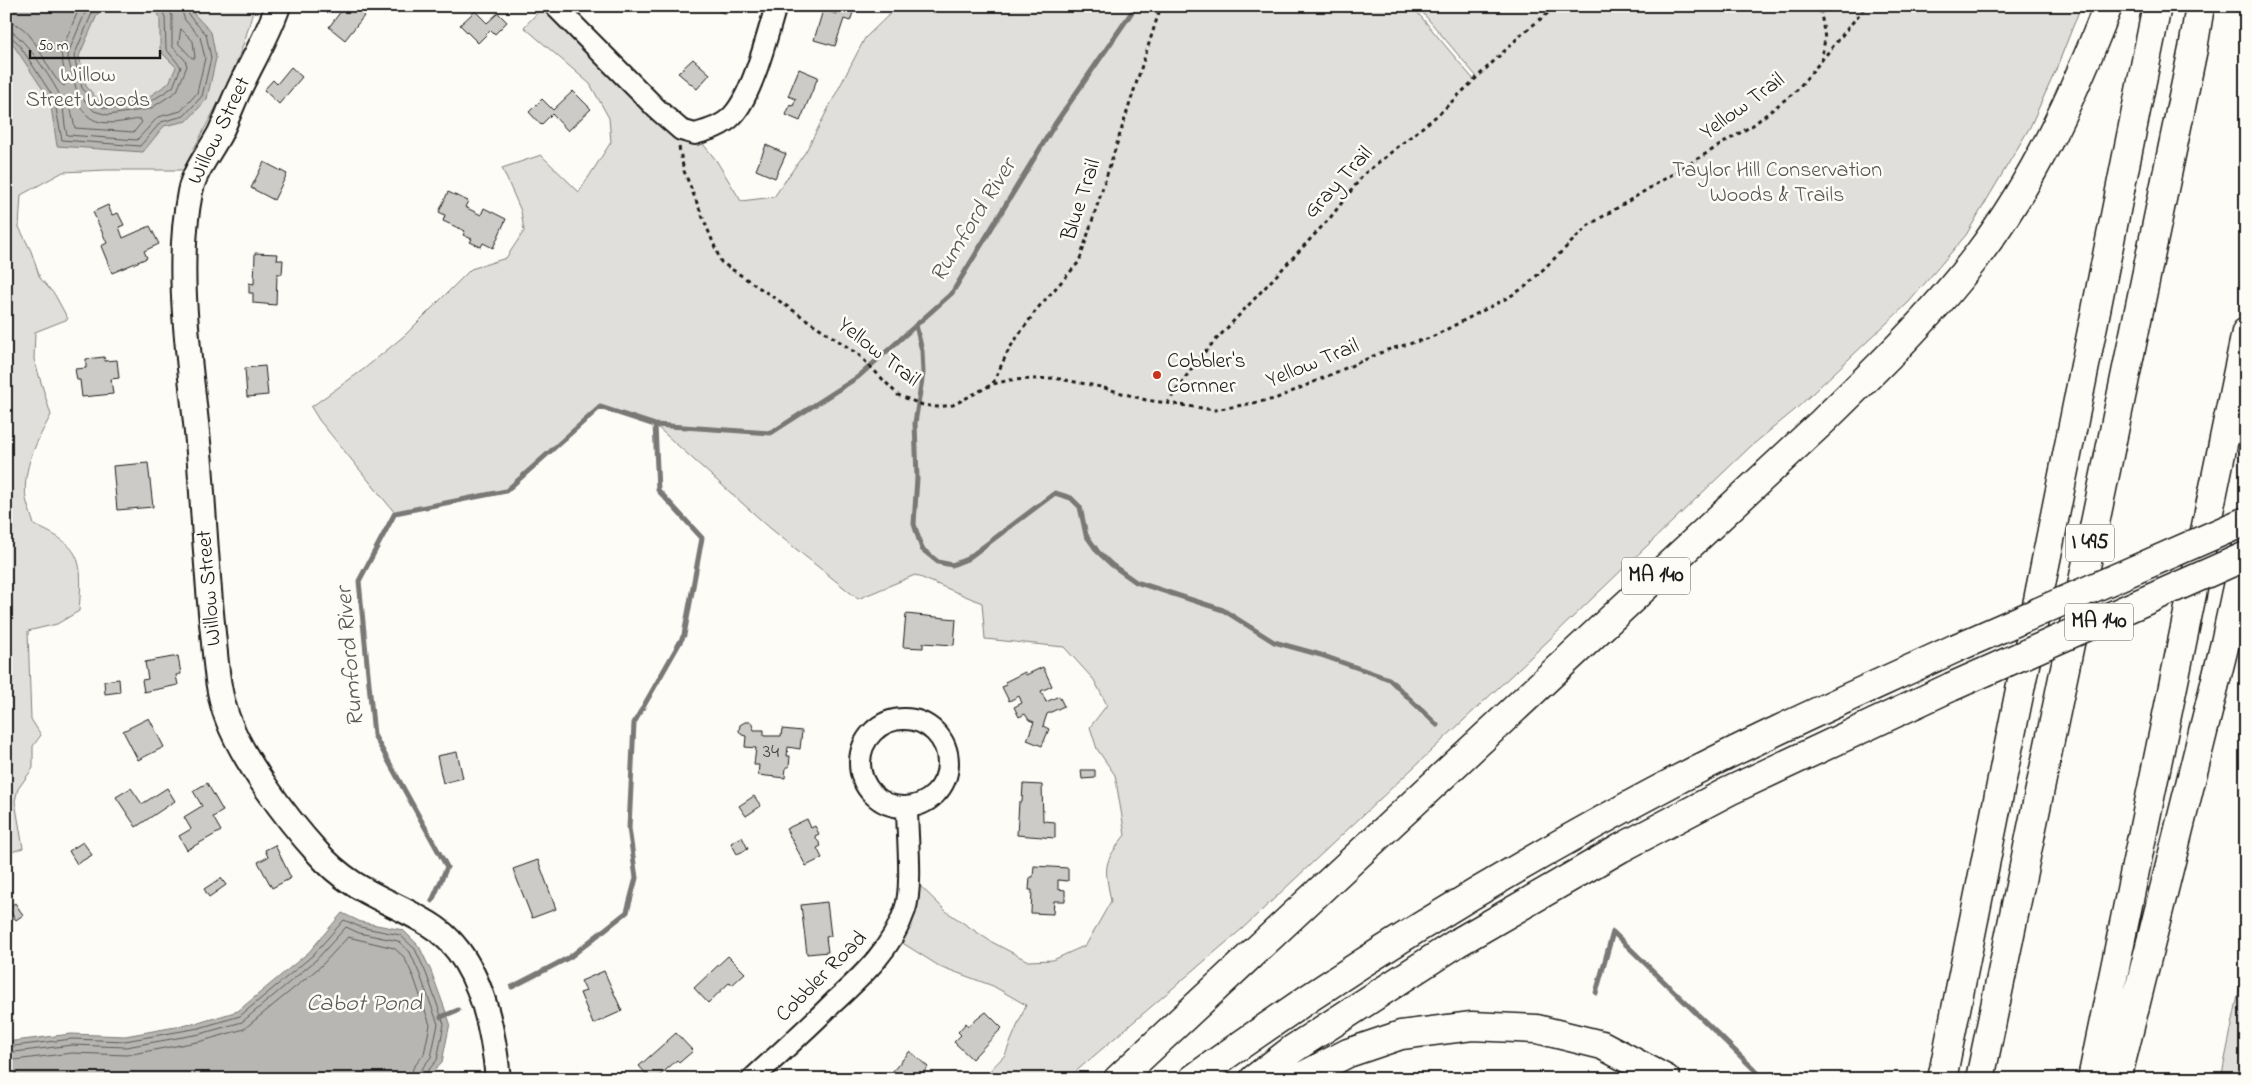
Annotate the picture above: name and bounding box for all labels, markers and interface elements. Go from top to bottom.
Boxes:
scale bar [30,28,160,60]
text: 50 m [38,35,69,57]
park label: Willow Street Woods [26,60,150,117]
street label: Yellow Trail [1694,65,1792,149]
street label: Willow Street [180,71,260,190]
street label: Gray Trail [1297,139,1382,227]
water label: Rumford River [922,150,1027,290]
street label: Blue Trail [1053,155,1110,246]
park label: Taylor Hill Conservation Woods & Trails [1672,155,1882,212]
street label: Yellow Trail [830,310,926,396]
street label: Yellow Trail [1262,331,1364,397]
place label: Cobbler's Cornner [1167,346,1246,403]
marker: Cobbler's Cornner [1151,369,1163,381]
road number: I 495 [2066,524,2114,562]
street label: Willow Street [189,528,231,647]
road number: MA 140 [1622,558,1690,594]
water label: Rumford River [327,583,375,728]
road number: MA 140 [2065,604,2133,640]
house number: 34 [763,738,779,767]
street label: Cobbler Road [769,924,875,1030]
water label: Cabot Pond [306,987,423,1022]

